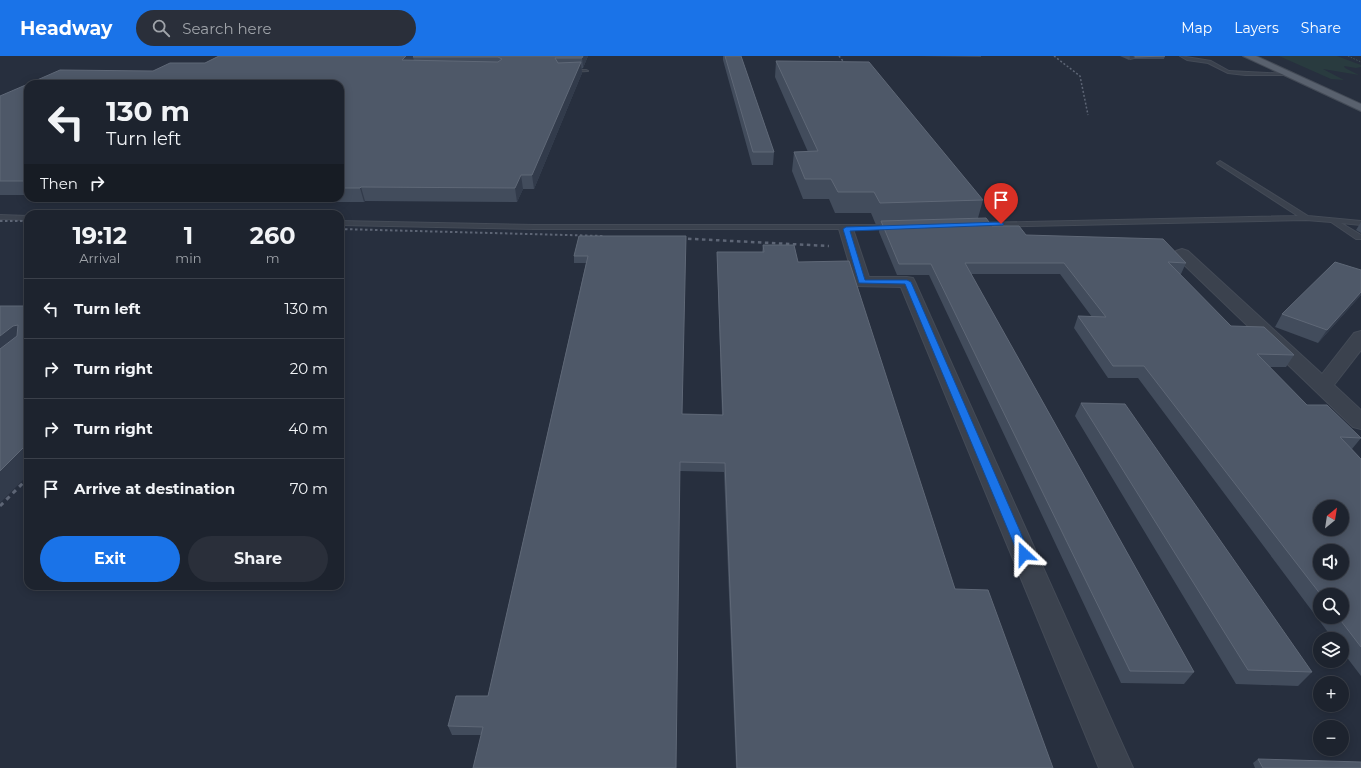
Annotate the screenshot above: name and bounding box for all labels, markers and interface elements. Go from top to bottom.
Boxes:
search box [136,10,416,46]
text: Headway [20,17,112,40]
icon: search [150,17,172,39]
text: Search here [182,19,272,38]
text: Map [1181,19,1212,37]
text: Layers [1234,19,1279,37]
text: Share [1301,19,1341,37]
text: 130 m [106,94,190,128]
icon: left [40,96,92,148]
text: Turn left [106,128,181,150]
icon: right [86,172,108,194]
text: Then [40,174,78,193]
pin [984,183,1018,224]
icon: arrive [990,189,1012,211]
text: 19:12 [72,221,127,250]
text: 1 [184,221,193,250]
text: 260 [250,221,296,250]
text: Arrival [79,250,120,266]
text: min [175,250,201,266]
text: m [266,250,280,266]
icon: left [40,298,62,320]
text: Turn left [74,299,141,318]
text: 130 m [284,299,328,318]
icon: right [40,358,62,380]
text: Turn right [74,359,153,378]
text: 20 m [290,359,328,378]
icon: right [40,418,62,440]
text: Turn right [74,419,153,438]
text: 40 m [288,419,328,438]
icon: arrive [40,478,62,500]
text: Arrive at destination [74,479,235,498]
text: 70 m [290,479,328,498]
north arrow [1313,500,1349,536]
map controls [1313,500,1349,756]
position arrow [1003,533,1045,575]
button: Exit [40,536,180,582]
button: Share [188,536,328,582]
button: sound [1313,544,1349,580]
button: search [1313,588,1349,624]
button: layers [1313,632,1349,668]
button: + [1313,676,1349,712]
button: − [1313,720,1349,756]

